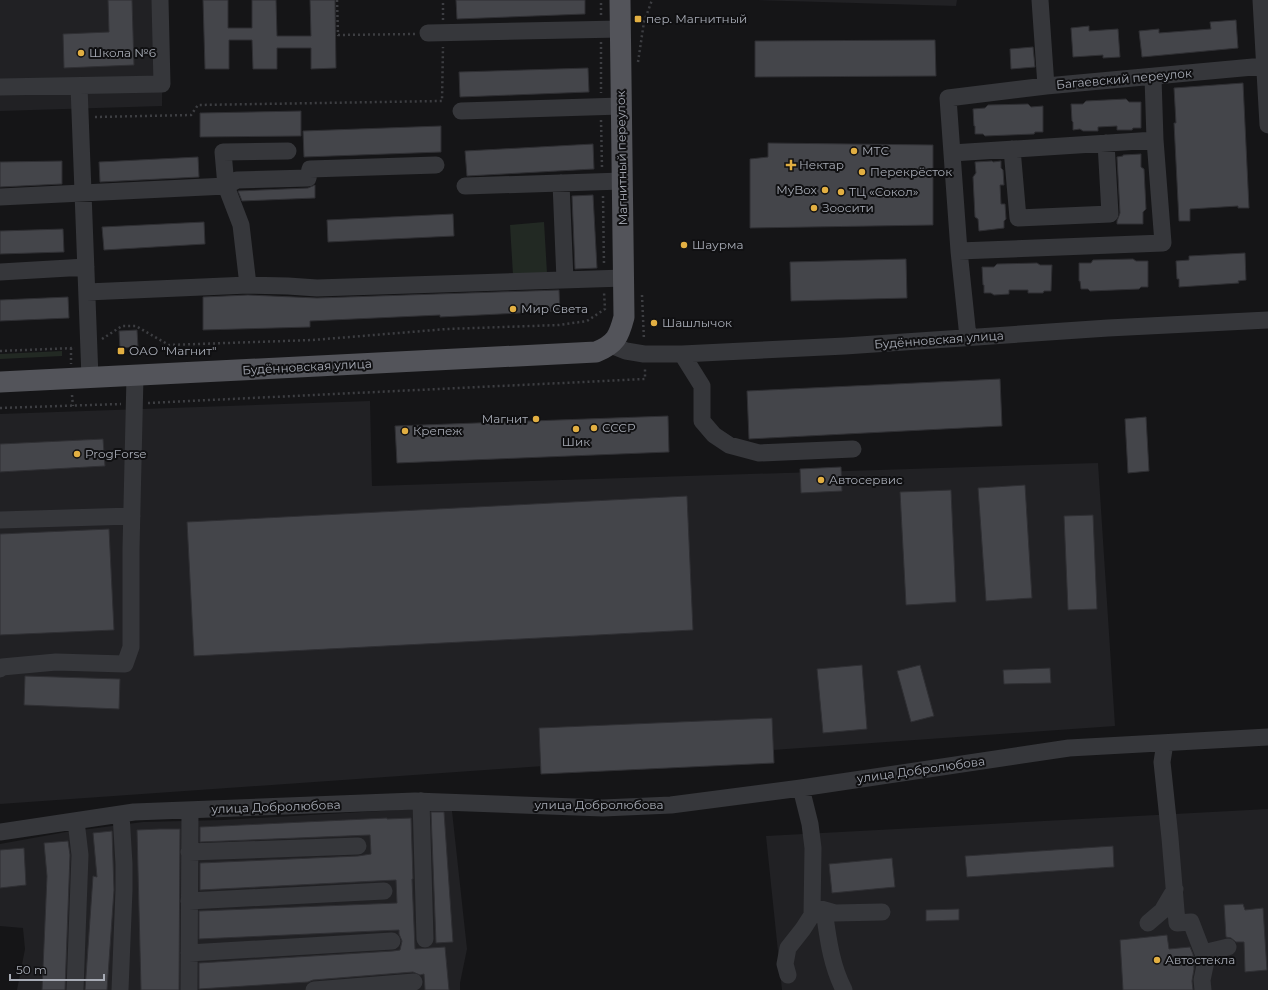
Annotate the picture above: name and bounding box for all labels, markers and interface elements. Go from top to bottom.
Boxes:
place label: пер. Магнитный [646,11,747,26]
marker: пер. Магнитный [633,14,643,24]
place label: Школа №6 [89,45,156,60]
marker: Школа №6 [76,48,86,58]
street label: Багаевский переулок [1055,65,1192,92]
street label: Магнитный переулок [613,90,630,226]
place label: МТС [862,143,889,158]
marker: МТС [849,146,859,156]
place label: Нектар [799,157,844,172]
marker: Нектар [786,160,796,170]
place label: Перекрёсток [870,164,952,179]
marker: Перекрёсток [857,167,867,177]
place label: MyBox [776,182,818,197]
place label: ТЦ «Сокол» [849,184,919,199]
marker: MyBox [820,185,830,195]
marker: ТЦ «Сокол» [836,187,846,197]
place label: Зоосити [822,200,874,215]
marker: Зоосити [809,203,819,213]
place label: Шаурма [692,237,744,252]
marker: Шаурма [679,240,689,250]
place label: Мир Света [521,301,588,316]
marker: Мир Света [508,304,518,314]
place label: Шашлычок [662,315,732,330]
marker: Шашлычок [649,318,659,328]
street label: Будённовская улица [874,327,1004,352]
place label: ОАО "Магнит" [129,343,217,358]
marker: ОАО "Магнит" [116,346,126,356]
street label: Будённовская улица [242,356,372,377]
place label: Магнит [482,411,528,426]
marker: Магнит [531,414,541,424]
place label: СССР [602,420,635,435]
place label: Крепеж [413,423,462,438]
marker: СССР [589,423,599,433]
marker: Шик [571,424,581,434]
marker: Крепеж [400,426,410,436]
place label: Шик [562,434,590,449]
place label: ProgForse [85,446,147,461]
marker: ProgForse [72,449,82,459]
place label: Автосервис [829,472,903,487]
marker: Автосервис [816,475,826,485]
street label: улица Добролюбова [855,753,986,786]
street label: улица Добролюбова [210,797,341,816]
street label: улица Добролюбова [533,797,664,812]
place label: Автостекла [1165,952,1235,967]
marker: Автостекла [1152,955,1162,965]
scale bar [10,956,104,982]
text: 50 m [16,962,47,977]

